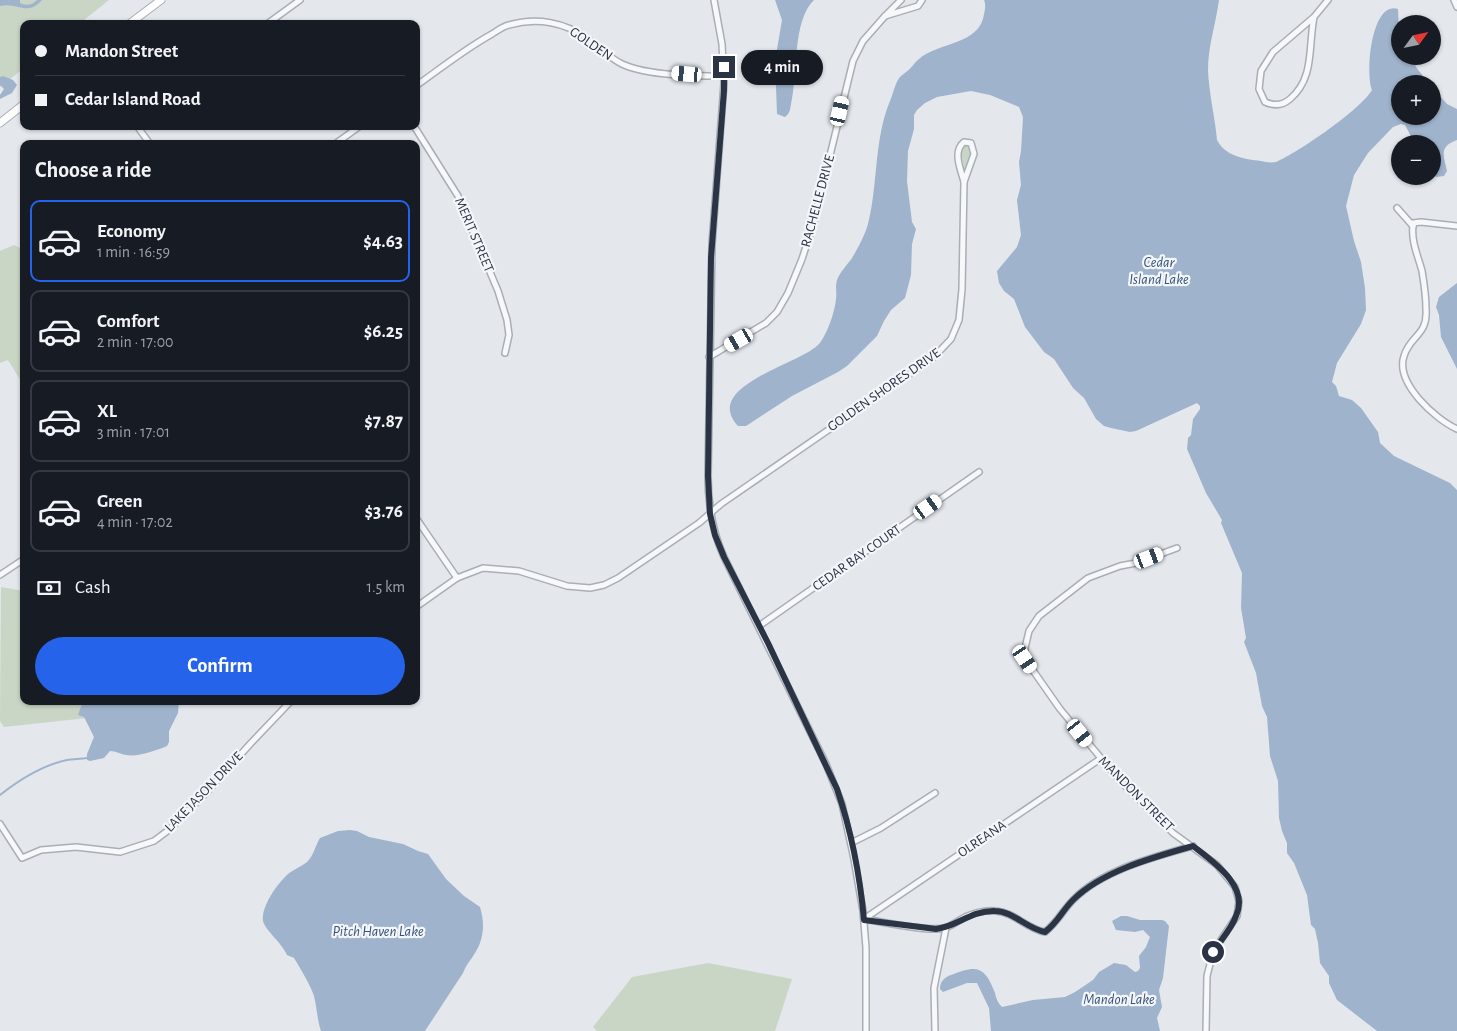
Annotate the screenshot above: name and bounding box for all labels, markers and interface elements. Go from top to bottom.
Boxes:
north arrow [1391,15,1441,65]
map controls [1391,15,1441,185]
street label: GOLDEN [567,25,615,63]
text: Mandon Street [65,42,178,61]
callout: 4 min [742,50,824,84]
route end [713,56,735,78]
text: 4 min [764,59,800,75]
car [671,65,702,83]
button: + [1391,75,1441,125]
text: Cedar Island Road [65,90,201,109]
car [829,95,850,127]
button: − [1391,135,1441,185]
street label: RACHELLE DRIVE [799,153,837,249]
text: Choose a ride [35,159,151,181]
street label: MERIT STREET [452,196,496,275]
icon: car [37,219,82,264]
text: Economy [97,222,166,241]
text: $4.63 [363,232,403,251]
text: 1 min · 16:59 [97,244,170,260]
water label: Cedar Island Lake [1129,255,1189,287]
icon: car [37,309,82,354]
text: Comfort [97,312,159,331]
text: $6.25 [364,322,403,341]
car [722,326,755,354]
text: 2 min · 17:00 [97,334,174,350]
street label: GOLDEN SHORES DRIVE [825,346,943,434]
icon: car [37,399,82,444]
text: XL [97,402,117,421]
text: $7.87 [364,412,403,431]
text: 3 min · 17:01 [97,424,170,440]
icon: car [37,489,82,534]
text: Green [97,492,143,511]
car [911,492,944,522]
text: $3.76 [365,502,403,521]
text: 4 min · 17:02 [97,514,173,530]
street label: CEDAR BAY COURT [810,522,904,594]
car [1132,546,1165,570]
icon: cash [35,574,63,602]
text: Cash [75,578,111,597]
text: 1.5 km [366,579,405,595]
button: Confirm [35,637,405,695]
car [1010,642,1039,676]
car [1064,717,1095,749]
street label: LAKE JASON DRIVE [162,749,246,835]
street label: MANDON STREET [1096,754,1176,834]
street label: OLREANA [955,818,1009,860]
water label: Pitch Haven Lake [332,924,424,939]
route start [1202,941,1224,963]
water label: Mandon Lake [1083,992,1155,1007]

